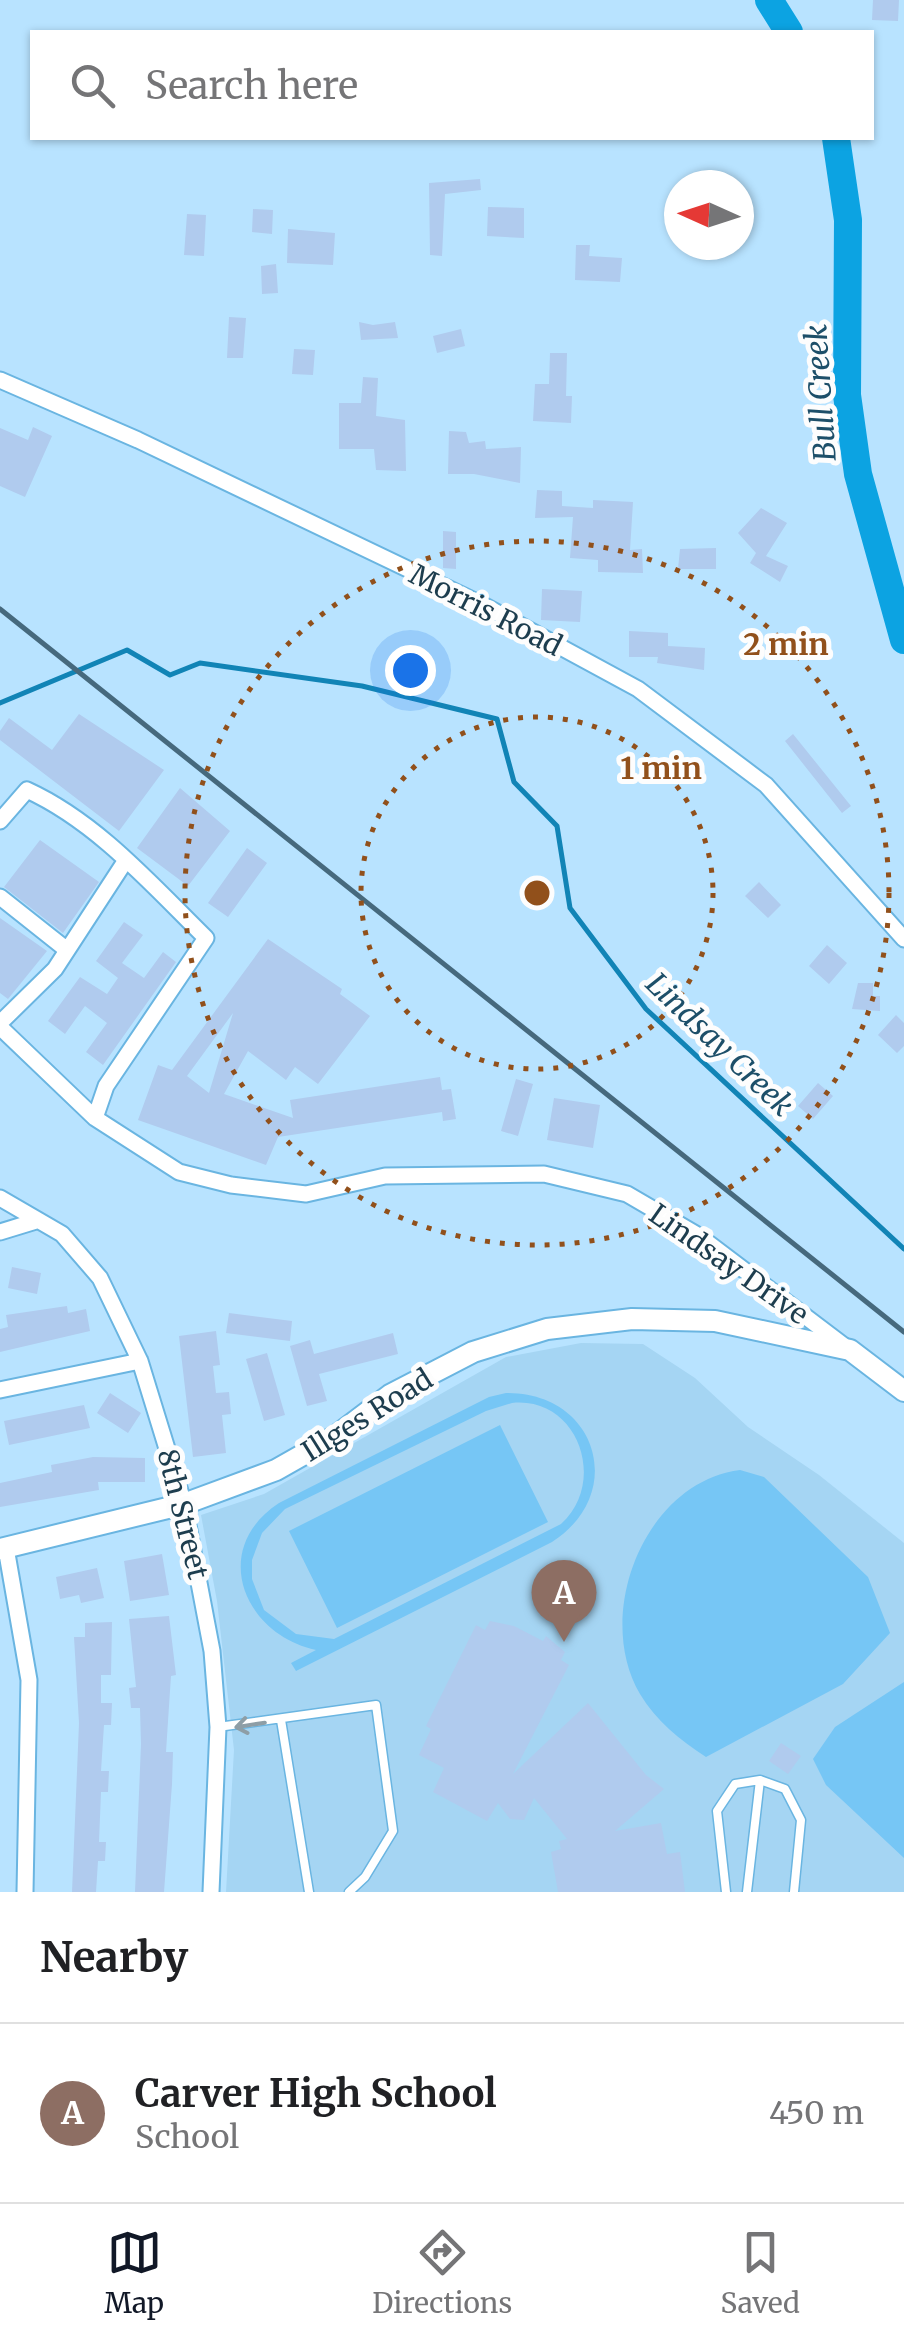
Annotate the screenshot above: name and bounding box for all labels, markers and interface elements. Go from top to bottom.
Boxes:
search box [30,30,874,140]
icon: search [65,58,120,113]
text: Search here [145,62,358,109]
north arrow [664,170,754,260]
water label: Bull Creek [796,323,844,463]
street label: Morris Road [404,556,568,664]
text: 2 min [743,625,829,663]
your location [385,645,436,696]
text: 1 min [620,749,702,787]
centre of rings [519,875,555,911]
water label: Lindsay Creek [638,964,802,1124]
street label: Lindsay Drive [642,1196,816,1332]
street label: Illges Road [295,1361,439,1469]
street label: 8th Street [149,1445,217,1583]
pin: A [532,1560,596,1642]
one-way arrow [234,1716,267,1734]
text: Nearby [40,1931,188,1983]
text: Carver High School [135,2070,497,2117]
text: A [61,2093,84,2133]
text: 450 m [769,2093,864,2133]
text: School [135,2117,239,2157]
tab: Map [104,2225,164,2321]
tab: Directions [372,2225,512,2321]
tab: Saved [720,2225,800,2321]

